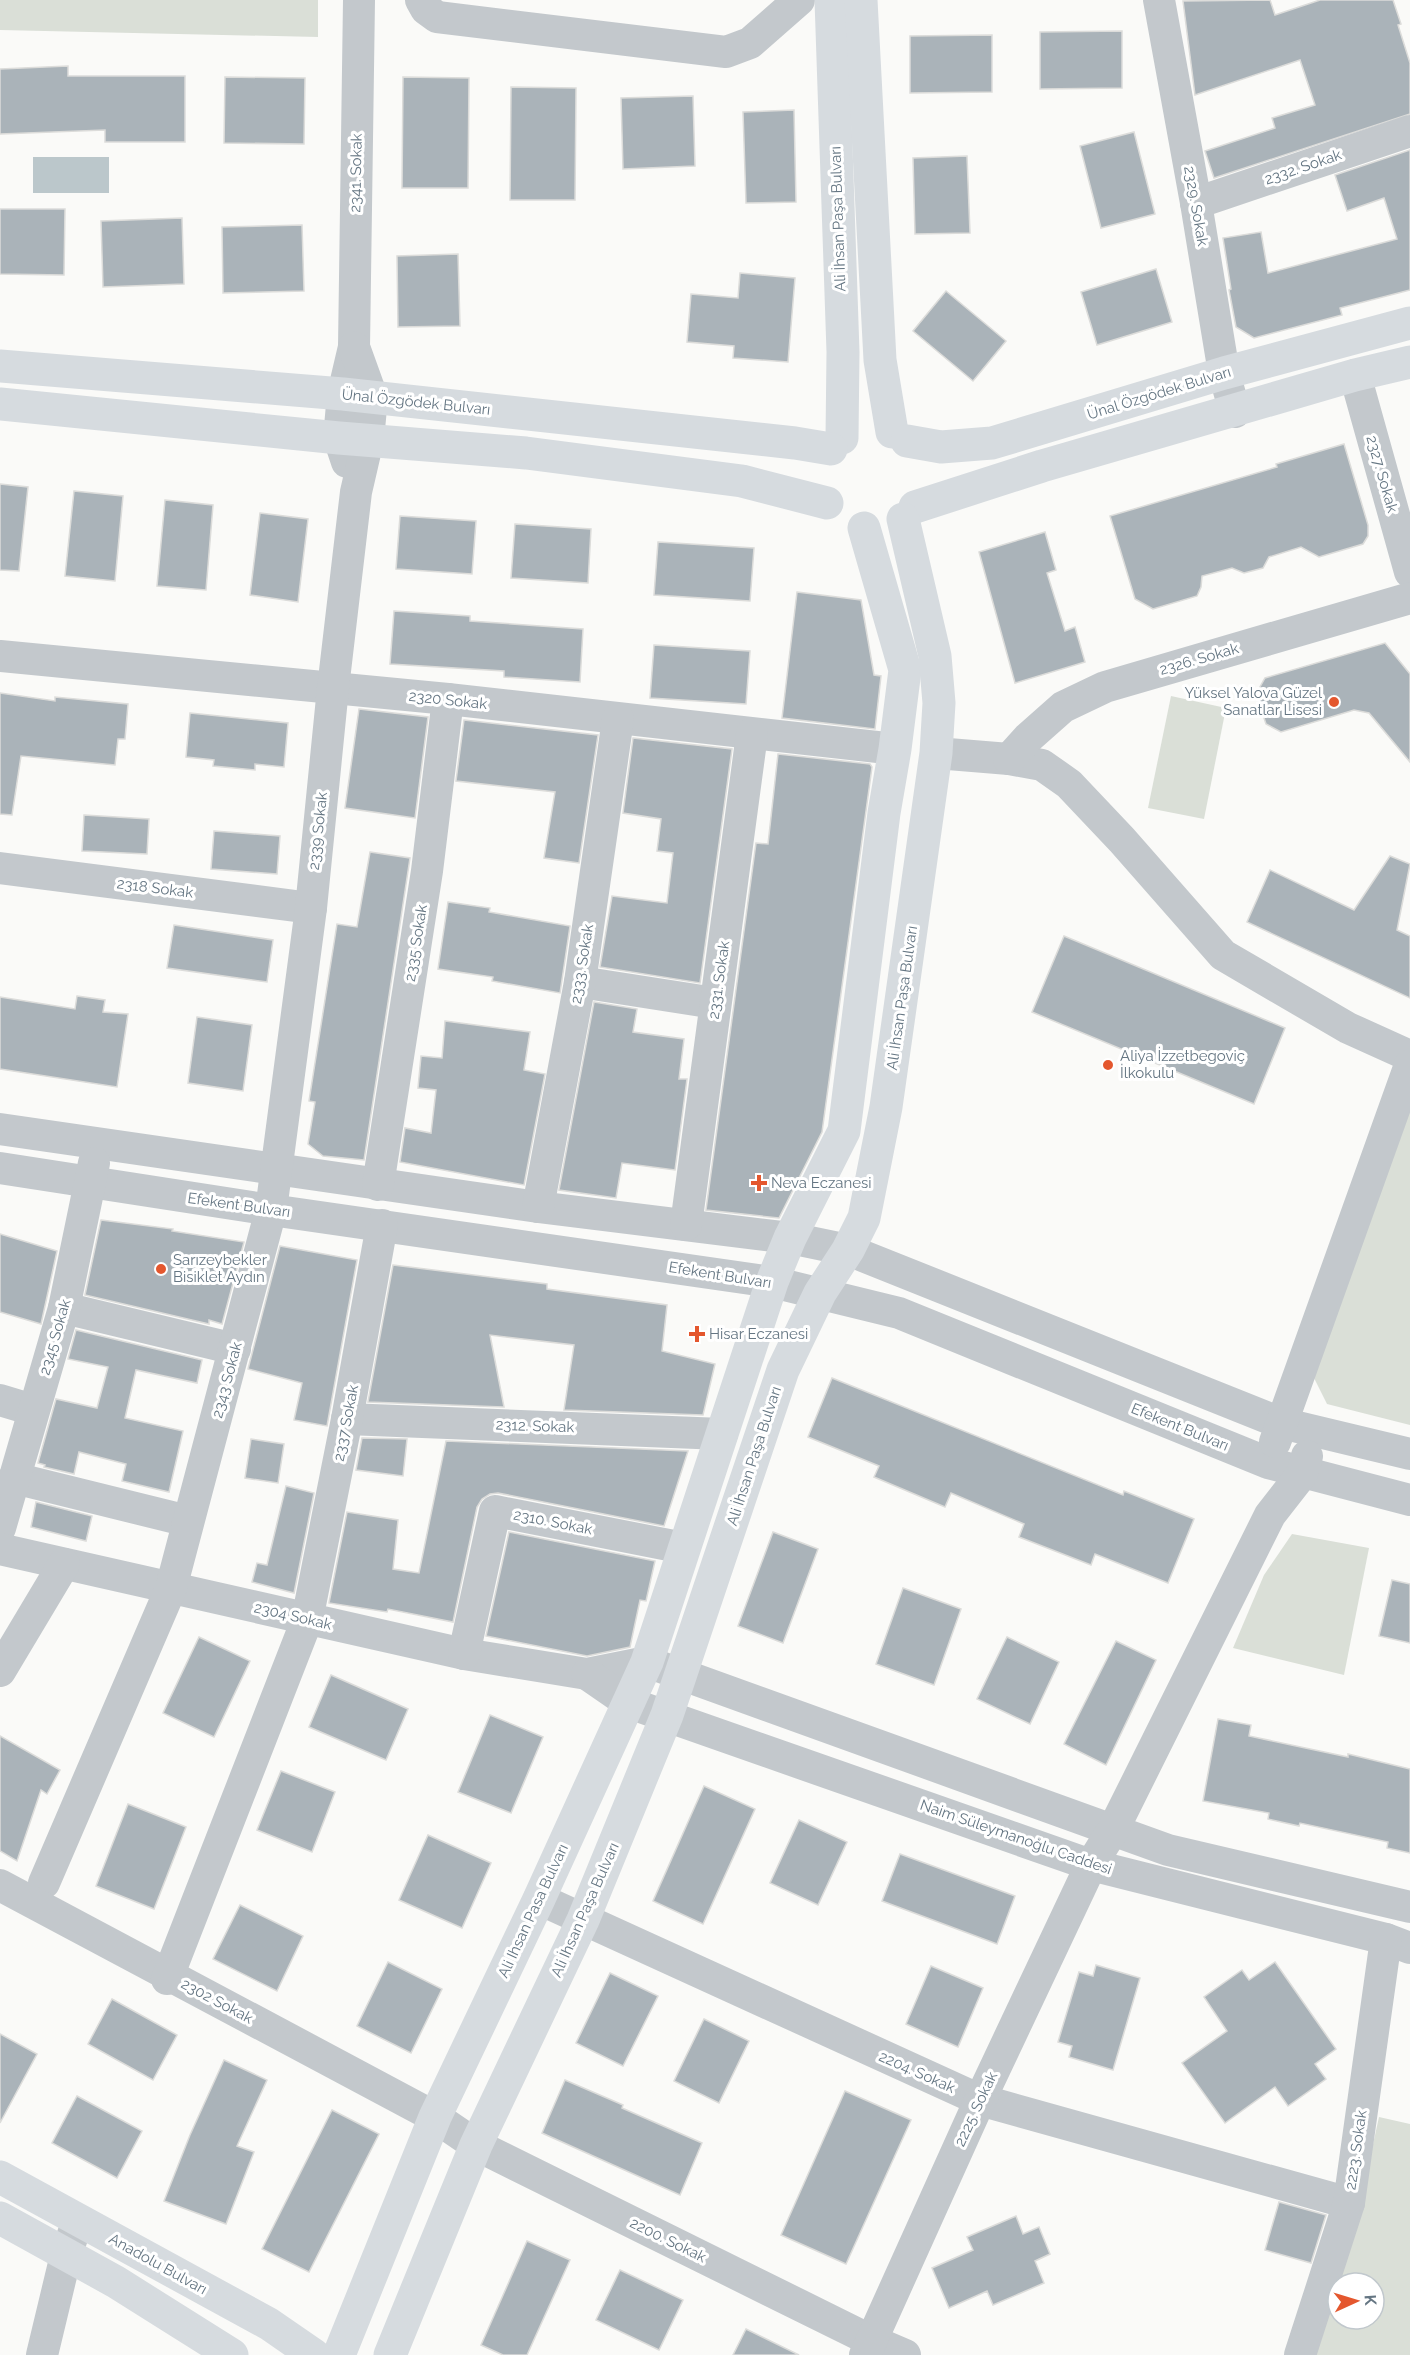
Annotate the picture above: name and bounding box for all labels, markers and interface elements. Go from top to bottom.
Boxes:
street label: 2341. Sokak [346,133,366,213]
street label: 2332. Sokak [1262,145,1344,189]
street label: Ali İhsan Paşa Bulvarı [825,146,850,292]
street label: 2329. Sokak [1180,164,1212,248]
street label: Ünal Özgödek Bulvarı [1085,362,1233,423]
street label: Ünal Özgödek Bulvarı [341,384,491,419]
street label: 2327. Sokak [1362,433,1402,515]
street label: 2326. Sokak [1157,639,1241,679]
place label: Yüksel Yalova Güzel Sanatlar Lisesi [1184,684,1323,719]
street label: 2320 Sokak [408,687,488,713]
marker: Yüksel Yalova Güzel Sanatlar Lisesi [1327,695,1341,709]
street label: 2339 Sokak [305,791,331,871]
street label: 2318 Sokak [116,874,194,902]
street label: 2335 Sokak [401,903,431,983]
street label: 2333. Sokak [567,923,597,1005]
street label: Ali İhsan Paşa Bulvarı [882,924,921,1071]
street label: 2331. Sokak [705,940,733,1020]
place label: Aliya İzzetbegoviç İlkokulu [1120,1046,1245,1082]
marker: Aliya İzzetbegoviç İlkokulu [1101,1058,1115,1072]
place label: Neva Eczanesi [771,1174,872,1192]
marker: Neva Eczanesi [752,1176,766,1190]
street label: Efekent Bulvarı [186,1189,292,1221]
place label: Sarızeybekler Bisiklet Aydın [173,1251,268,1286]
street label: Efekent Bulvarı [667,1258,773,1292]
marker: Sarızeybekler Bisiklet Aydın [154,1262,168,1276]
street label: 2345 Sokak [36,1297,74,1377]
place label: Hisar Eczanesi [709,1325,808,1343]
marker: Hisar Eczanesi [690,1327,704,1341]
street label: 2343 Sokak [208,1340,246,1420]
street label: 2337 Sokak [330,1383,362,1463]
street label: Ali İhsan Paşa Bulvarı [722,1384,785,1528]
street label: Efekent Bulvarı [1129,1399,1231,1455]
street label: 2312. Sokak [495,1416,575,1436]
street label: 2310. Sokak [512,1506,594,1538]
street label: 2304 Sokak [252,1598,334,1634]
street label: Naim Süleymanoğlu Caddesi [918,1796,1114,1878]
street label: Ali İhsan Paşa Bulvarı [546,1839,623,1980]
street label: Ali Ihsan Pasa Bulvarı [494,1841,572,1981]
street label: 2302 Sokak [178,1975,256,2027]
street label: 2204. Sokak [876,2047,958,2097]
street label: 2225. Sokak [951,2069,1001,2149]
street label: 2223. Sokak [1342,2109,1370,2191]
street label: 2200. Sokak [627,2214,709,2266]
street label: Anadolu Bulvarı [106,2230,210,2298]
north arrow [1326,2271,1386,2331]
text: K [1361,2294,1380,2306]

